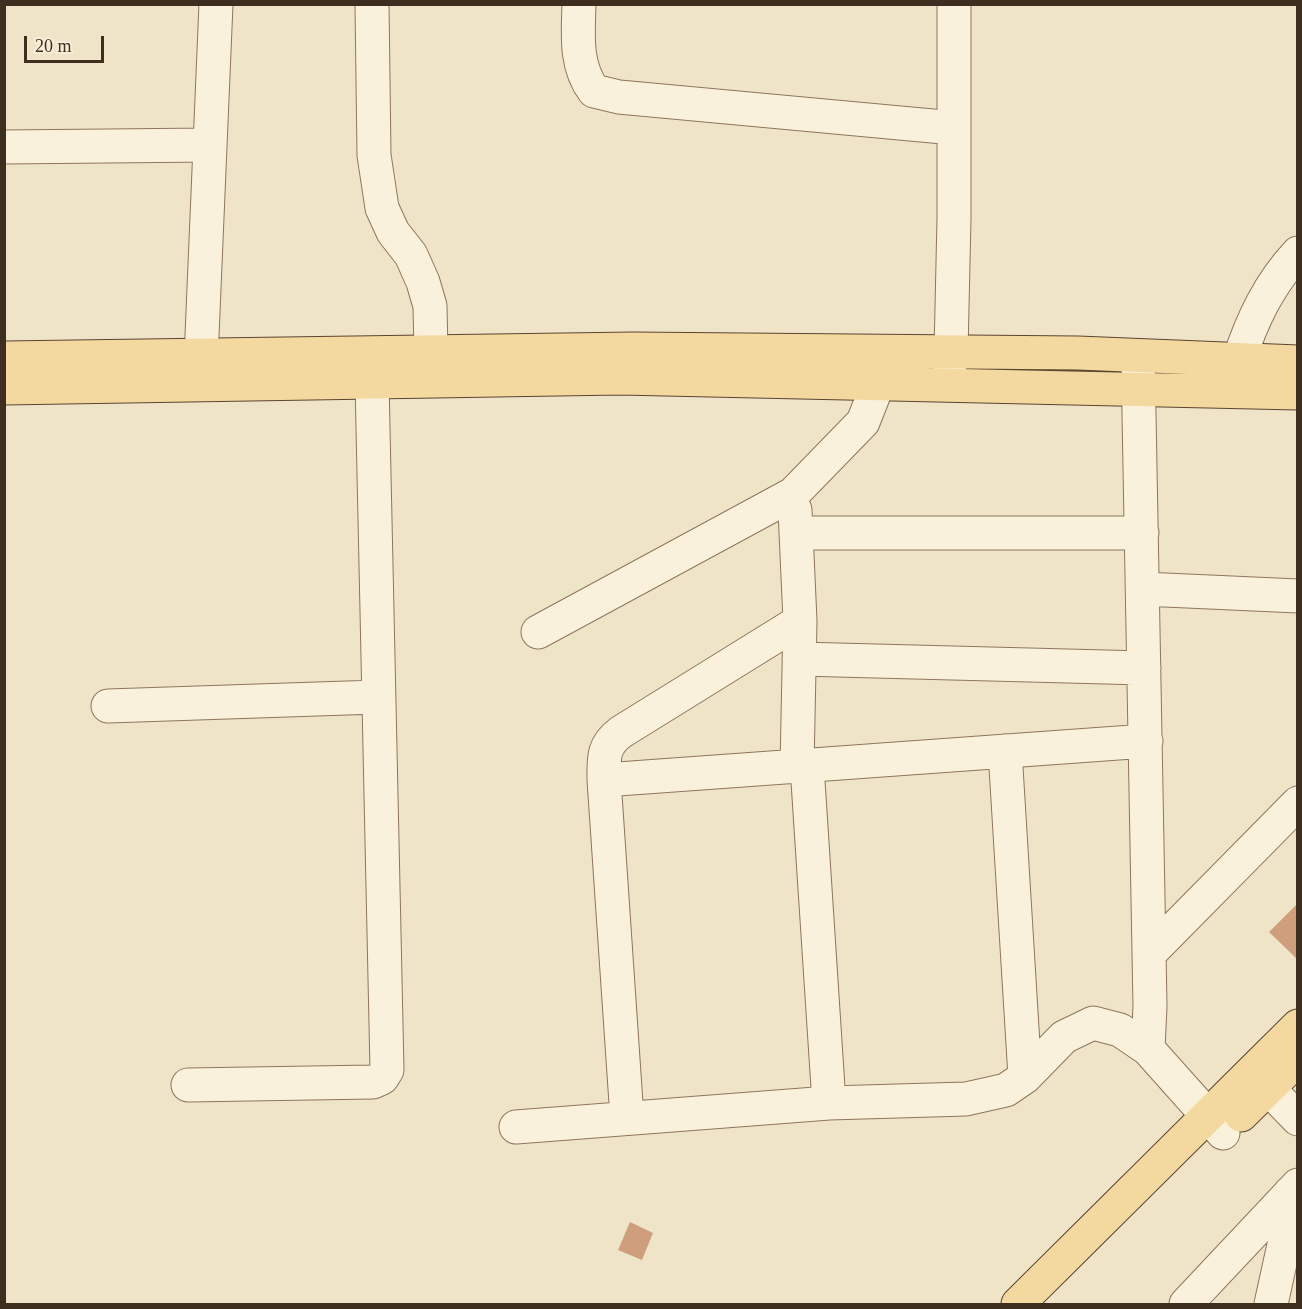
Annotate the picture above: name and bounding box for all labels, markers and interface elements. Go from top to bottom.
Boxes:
scale bar [27,24,106,62]
text: 20 m [35,36,72,56]

